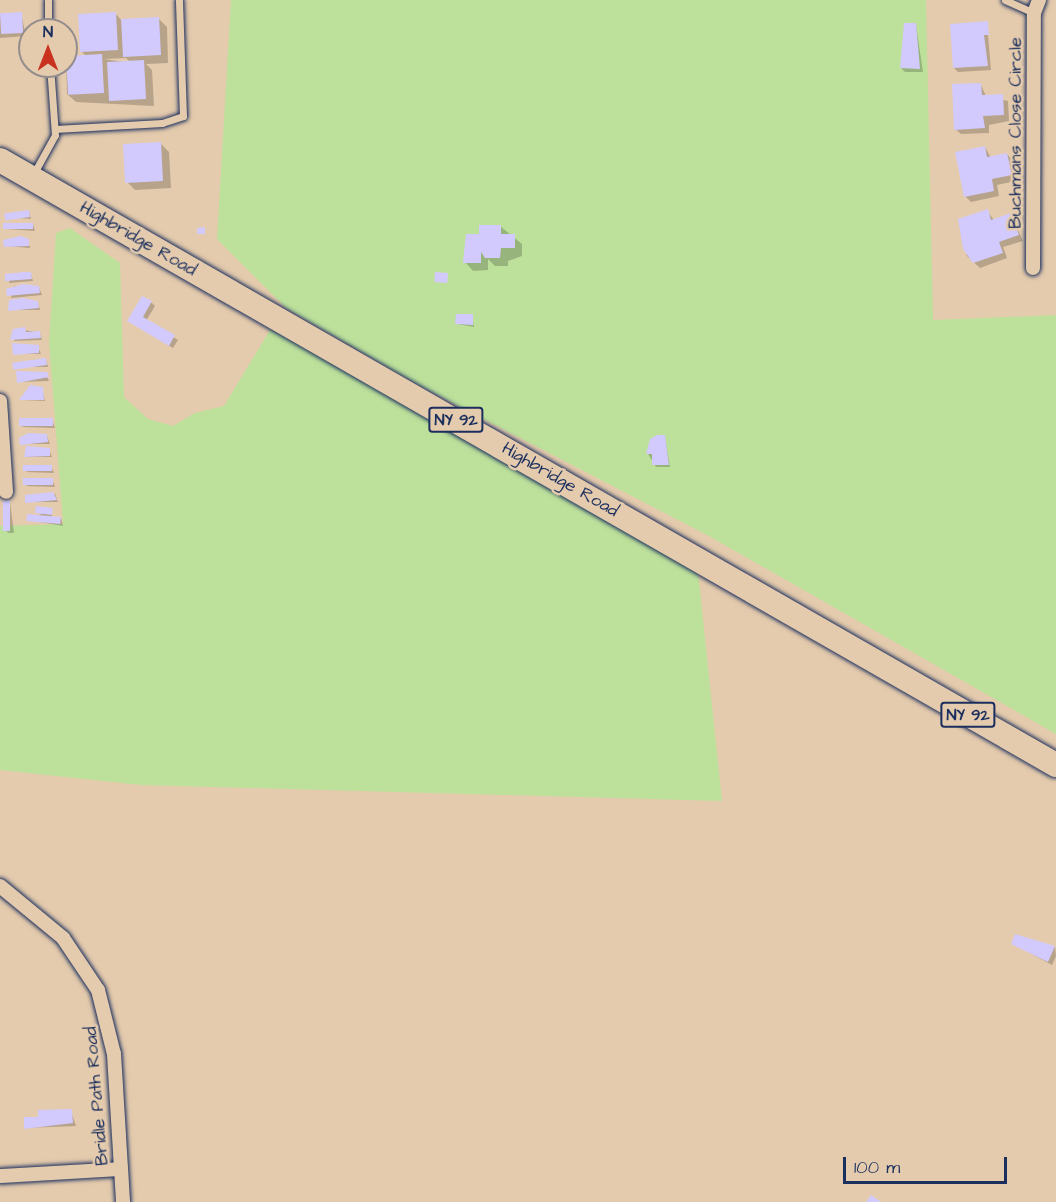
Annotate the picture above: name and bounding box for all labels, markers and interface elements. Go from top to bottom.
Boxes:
north arrow [18,18,78,78]
text: N [43,21,53,43]
street label: Buchmans Close Circle [1005,37,1027,229]
street label: Highbridge Road [76,197,200,281]
road number: NY 92 [428,407,484,433]
street label: Highbridge Road [498,438,622,522]
road number: NY 92 [940,702,996,728]
street label: Bridle Path Road [80,1025,114,1167]
scale bar [846,1145,1010,1183]
text: 100 m [854,1155,900,1180]

